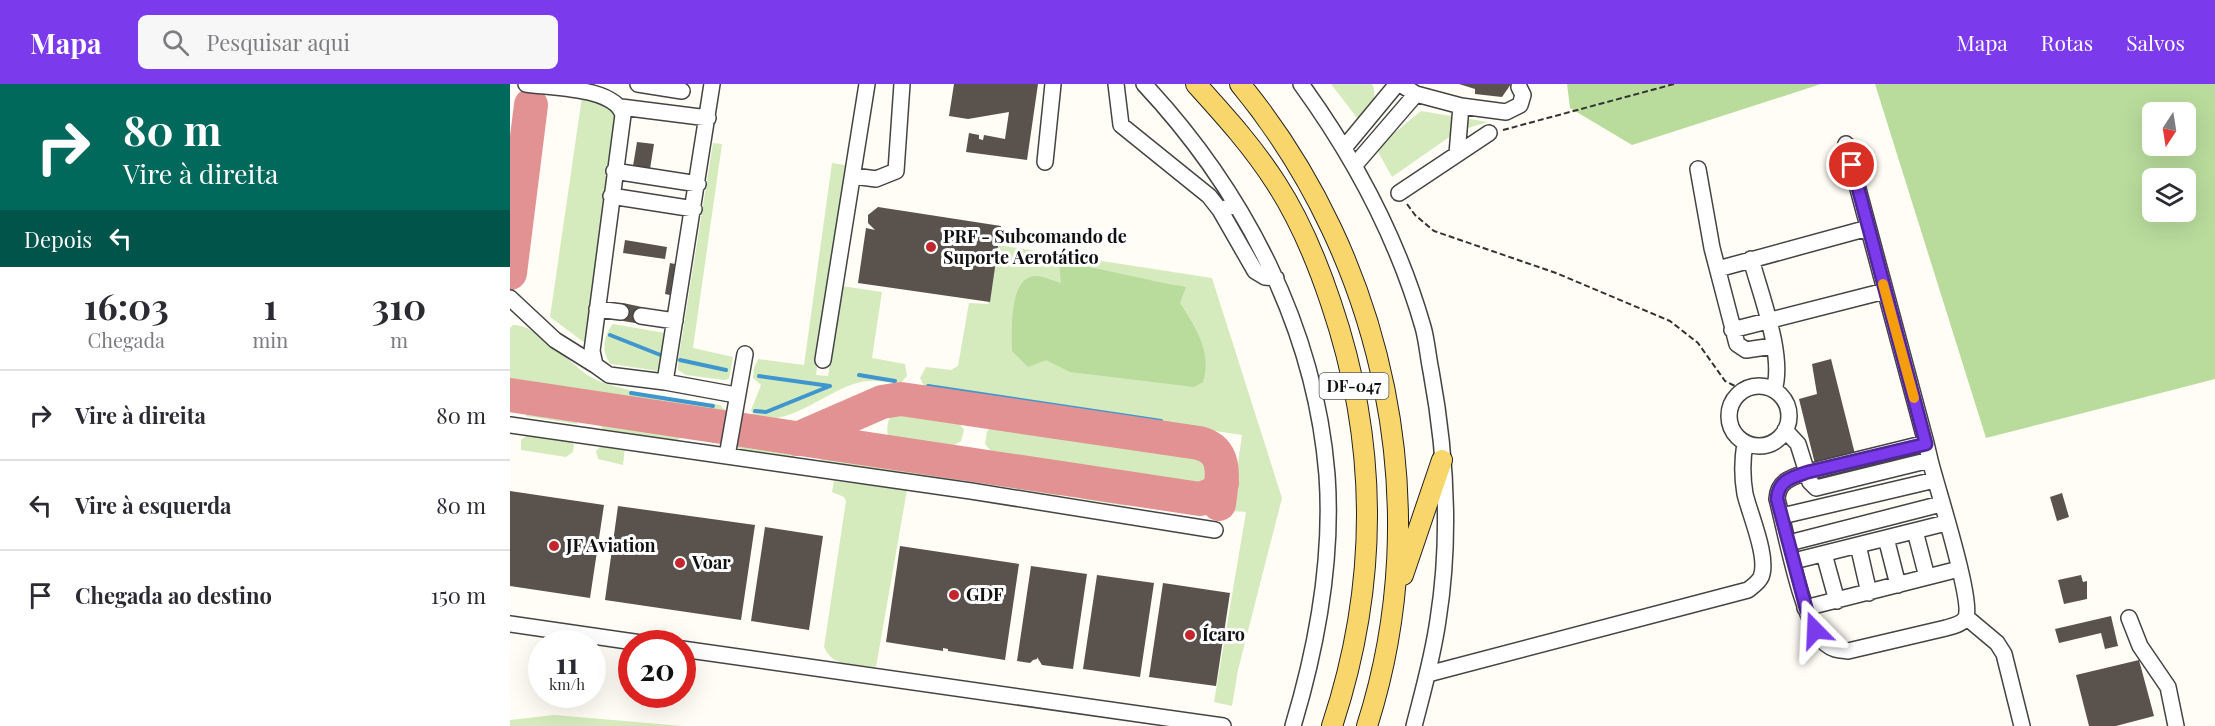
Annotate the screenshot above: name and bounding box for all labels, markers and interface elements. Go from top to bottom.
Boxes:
search box [138,15,558,69]
text: Mapa [30,24,102,61]
icon: search [159,26,192,59]
text: Pesquisar aqui [207,27,350,57]
text: Mapa [1957,28,2008,56]
text: Rotas [2041,28,2093,56]
text: Salvos [2126,28,2185,56]
text: 80 m [123,101,221,157]
north arrow [2142,102,2196,156]
map controls [2142,102,2196,222]
icon: right [24,108,102,186]
pin [1826,139,1877,190]
icon: arrive [1835,148,1868,181]
text: Vire à direita [123,155,279,191]
button: layers [2142,168,2196,222]
icon: left [104,222,137,255]
text: Depois [24,224,92,254]
place label: PRF - Subcomando de Suporte Aerotático [943,224,1127,269]
marker: PRF - Subcomando de Suporte Aerotático [924,240,938,254]
text: 16:03 [84,281,169,329]
text: 1 [263,281,277,329]
text: 310 [372,281,426,329]
text: Chegada [87,326,165,353]
text: min [253,326,288,353]
text: m [390,326,408,353]
road number: DF-047 [1320,373,1388,399]
icon: right [24,399,57,432]
text: Vire à direita [75,400,206,430]
text: 80 m [436,400,486,430]
icon: left [24,489,57,522]
text: Vire à esquerda [75,490,232,520]
text: 80 m [436,490,486,520]
place label: JF Aviation [565,533,656,557]
marker: JF Aviation [547,539,561,553]
place label: Voar [691,550,731,574]
marker: Voar [673,556,687,570]
icon: arrive [24,579,57,612]
text: Chegada ao destino [75,580,272,610]
text: 150 m [431,580,486,610]
place label: GDF [966,582,1004,606]
marker: GDF [947,588,961,602]
position arrow [1783,598,1847,662]
place label: Ícaro [1202,622,1245,646]
marker: Ícaro [1183,628,1197,642]
speed limit sign: 20 [618,630,696,708]
text: 11 [556,642,578,682]
text: km/h [549,674,585,694]

